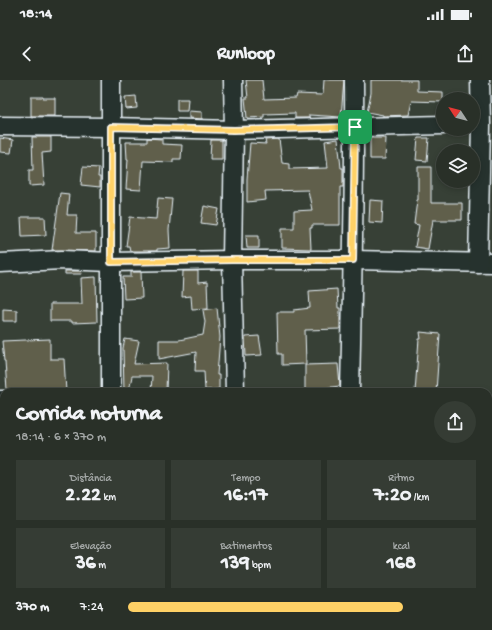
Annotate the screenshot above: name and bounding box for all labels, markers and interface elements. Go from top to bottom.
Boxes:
text: 18:14 [20,5,52,23]
icon: back [16,43,38,65]
icon: share [454,43,476,65]
text: Runloop [217,44,275,65]
north arrow [436,92,480,136]
map controls [436,92,480,188]
pin [338,110,372,144]
icon: arrive [344,116,366,138]
button: layers [436,144,480,188]
button: share [434,401,476,443]
text: Corrida noturna [16,402,162,428]
text: 18:14 · 6 × 370 m [16,430,106,445]
text: Distância [70,473,112,485]
text: Tempo [232,473,260,485]
text: Ritmo [388,473,414,485]
text: 2.22 [65,485,101,508]
text: 16:17 [225,485,267,508]
text: 7:20 [373,485,411,508]
text: km [101,492,116,504]
text: /km [411,492,429,504]
text: Elevação [70,541,111,553]
text: Batimentos [220,541,272,553]
text: kcal [393,541,410,553]
text: 36 [75,553,96,576]
text: 139 [221,553,249,576]
text: 168 [387,553,416,576]
text: m [96,560,106,572]
text: bpm [249,560,271,572]
text: 370 m [16,600,49,615]
text: 7:24 [80,600,103,615]

